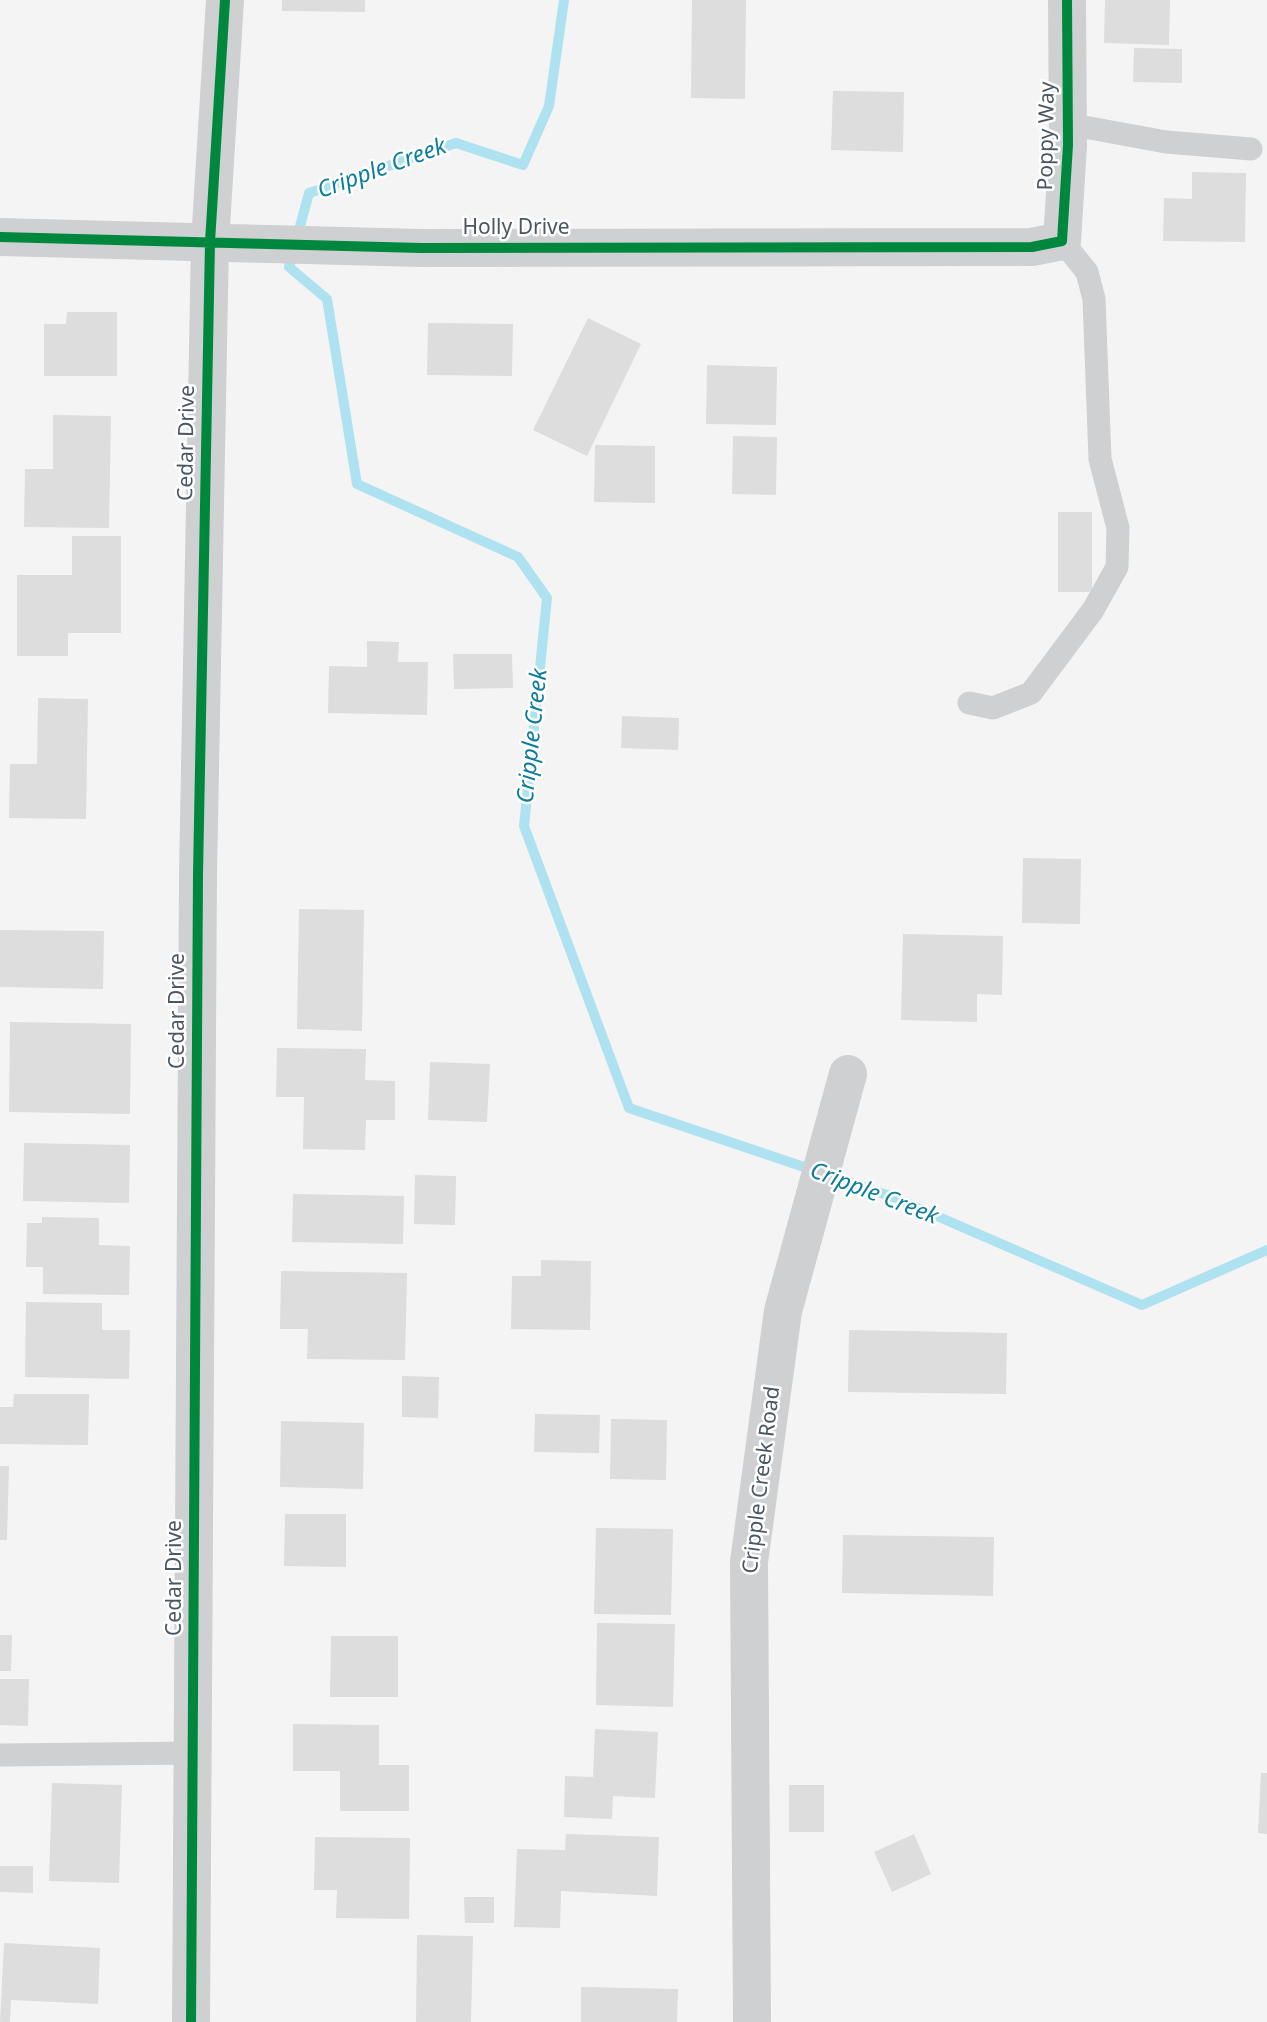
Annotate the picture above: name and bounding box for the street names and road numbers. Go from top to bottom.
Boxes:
street label: Poppy Way [1033,81,1061,191]
street label: Holly Drive [462,215,570,241]
street label: Cedar Drive [173,385,201,501]
street label: Cedar Drive [165,953,191,1069]
street label: Cripple Creek Road [738,1385,786,1575]
street label: Cedar Drive [162,1520,188,1636]

